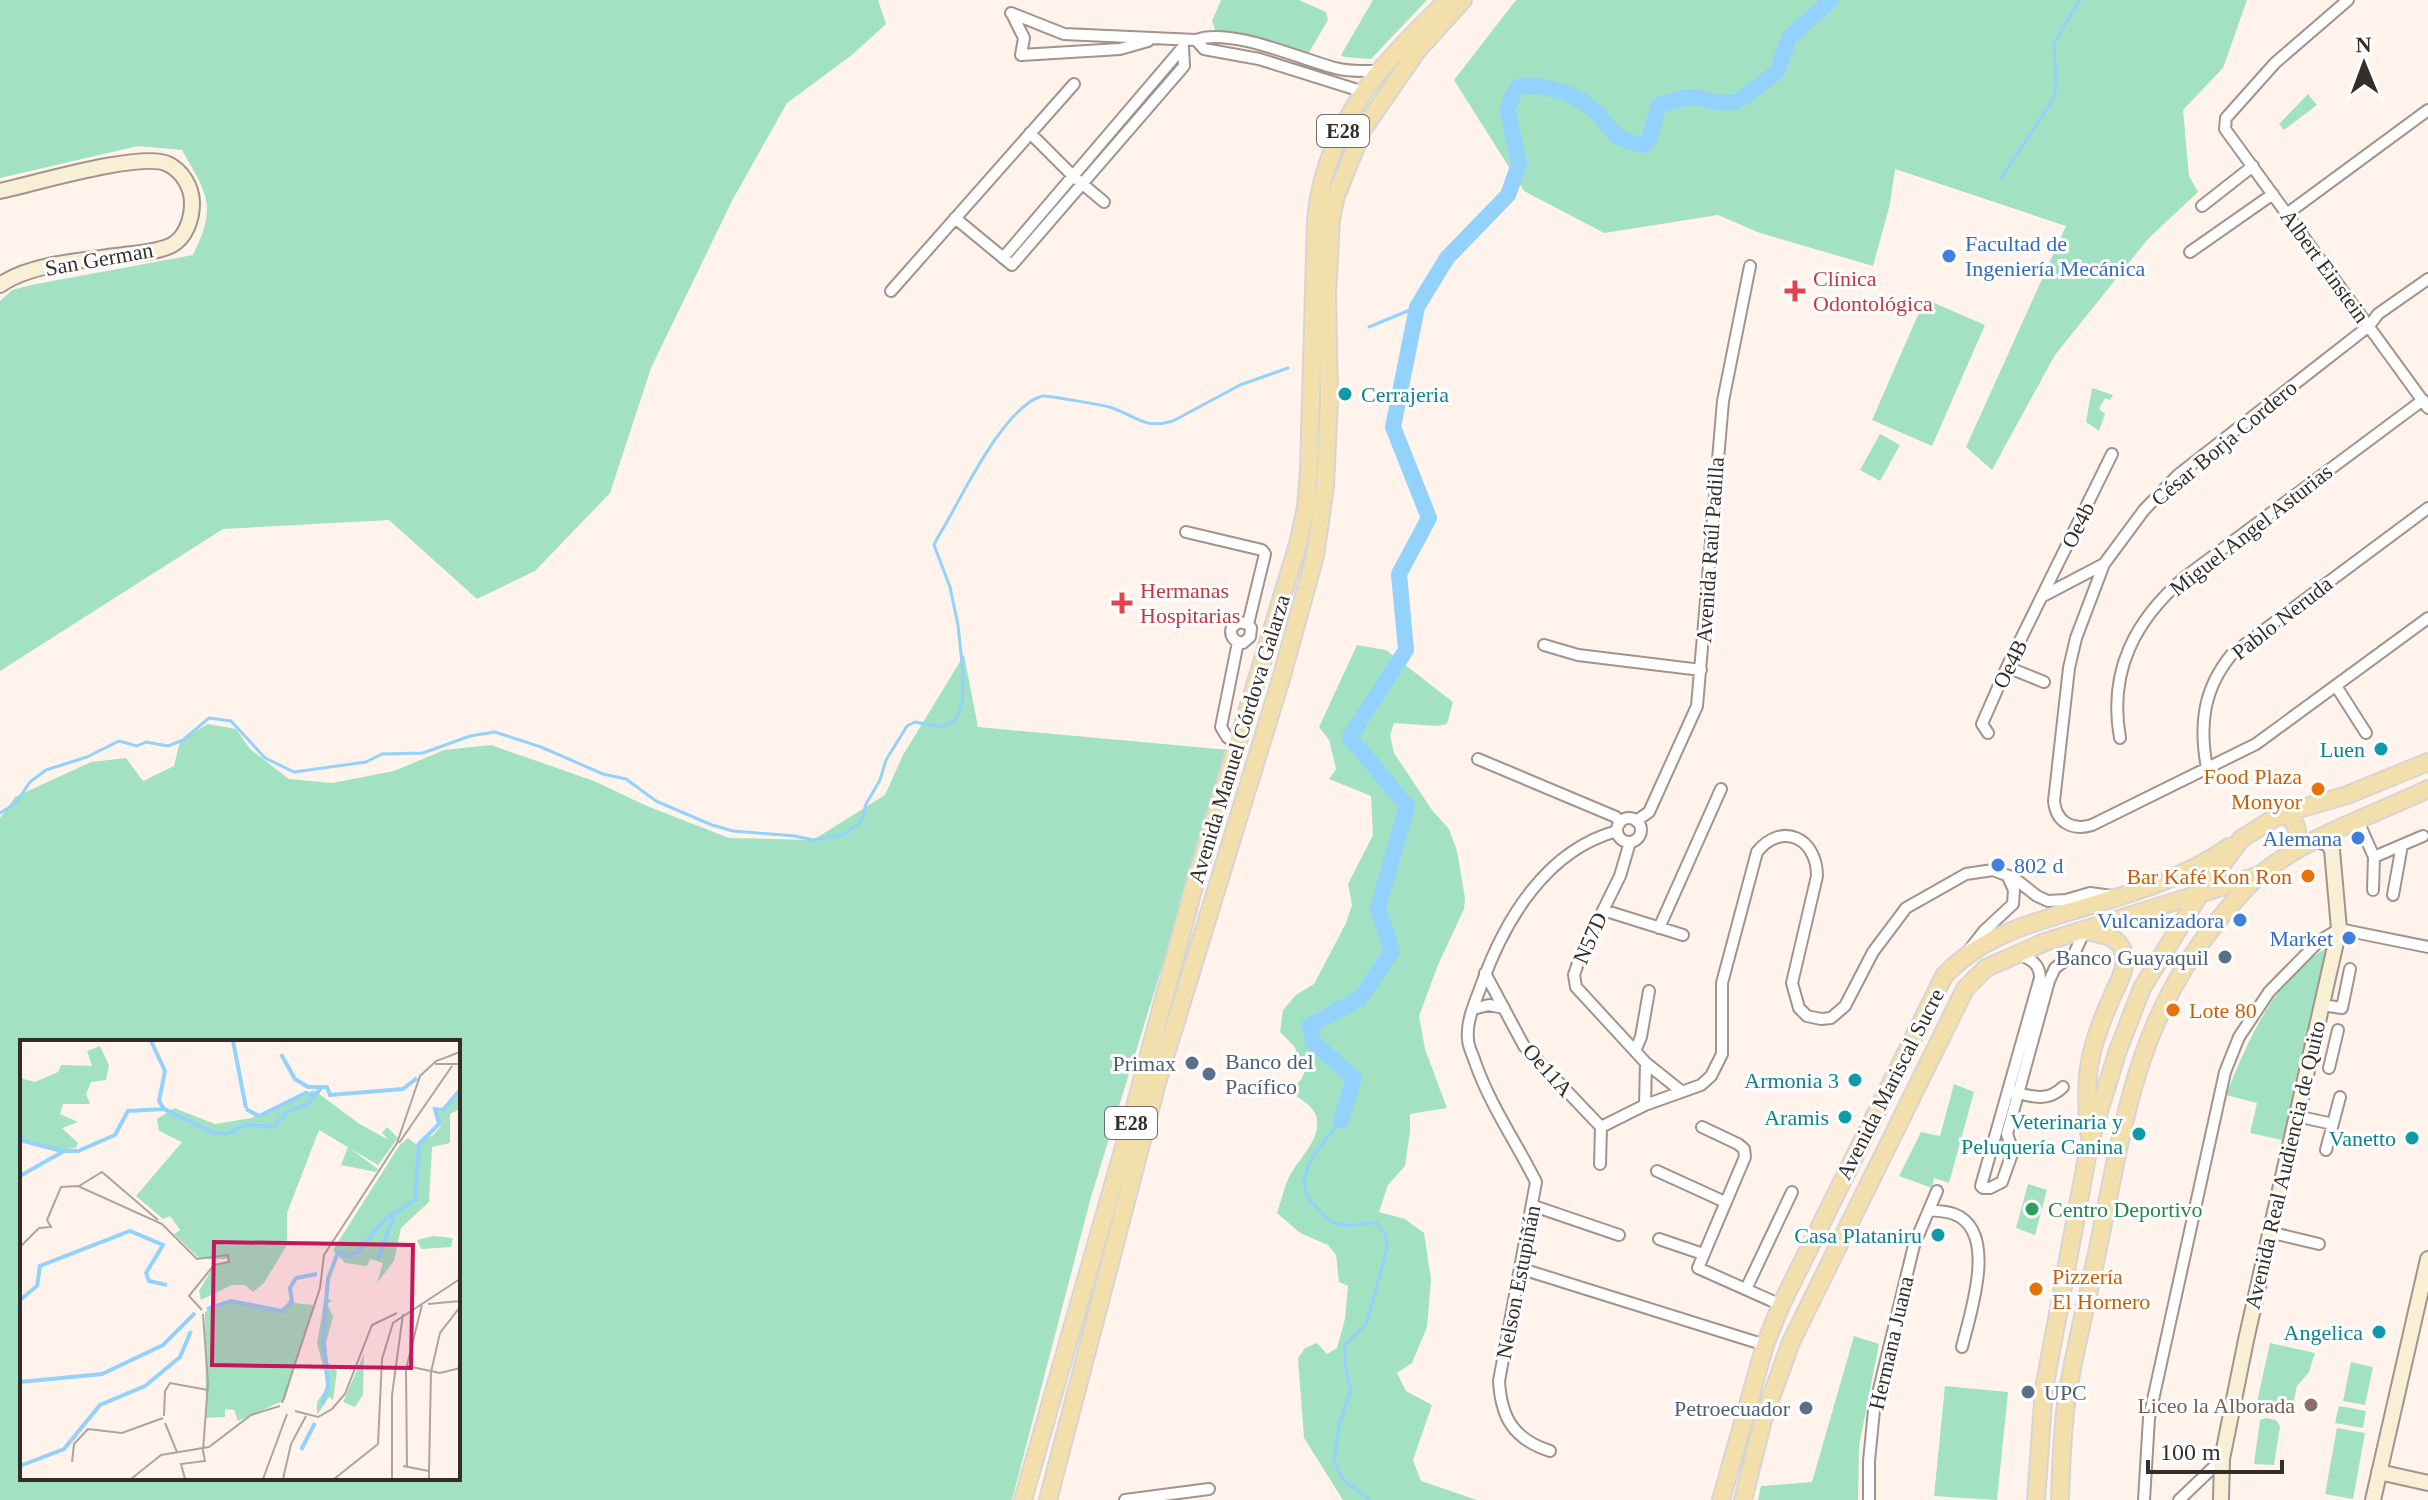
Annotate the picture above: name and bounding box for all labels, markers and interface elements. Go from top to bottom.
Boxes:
north arrow [2324,24,2404,104]
text: N [2355,32,2372,57]
road number: E28 [1317,115,1369,147]
street label: Albert Einstein [2276,205,2374,327]
place label: Facultad de Ingeniería Mecánica [1965,231,2145,281]
street label: San German [43,237,155,281]
marker: Facultad de Ingeniería Mecánica [1940,247,1958,265]
place label: Clínica Odontológica [1813,266,1933,316]
marker: Clínica Odontológica [1784,280,1806,302]
street label: César Borja Cordero [2146,375,2302,511]
place label: Cerrajeria [1361,382,1449,407]
marker: Cerrajeria [1336,385,1354,403]
street label: Avenida Raúl Padilla [1691,456,1729,644]
street label: Miguel Angel Asturias [2165,459,2337,601]
street label: Oe4b [2056,498,2100,552]
street label: Pablo Neruda [2227,571,2337,665]
place label: Hermanas Hospitarias [1140,578,1240,628]
street label: Avenida Manuel Córdova Galarza [1183,591,1295,886]
marker: Hermanas Hospitarias [1111,592,1133,614]
street label: Oe4B [1988,635,2032,693]
place label: Luen [2320,737,2365,762]
marker: Luen [2372,740,2390,758]
place label: Food Plaza Monyor [2204,764,2303,814]
marker: Food Plaza Monyor [2309,780,2327,798]
place label: Alemana [2263,826,2342,851]
marker: Alemana [2349,829,2367,847]
place label: 802 d [2014,853,2064,878]
marker: 802 d [1989,856,2007,874]
place label: Bar Kafé Kon Ron [2126,864,2292,889]
marker: Bar Kafé Kon Ron [2299,867,2317,885]
street label: N57D [1568,908,1612,968]
place label: Vulcanizadora [2097,908,2224,933]
marker: Vulcanizadora [2231,911,2249,929]
place label: Market [2269,926,2333,951]
marker: Market [2340,929,2358,947]
place label: Banco Guayaquil [2056,945,2209,970]
marker: Banco Guayaquil [2216,948,2234,966]
street label: Avenida Mariscal Sucre [1831,984,1949,1184]
place label: Lote 80 [2189,998,2257,1023]
marker: Lote 80 [2164,1001,2182,1019]
street label: Avenida Real Audiencia de Quito [2240,1018,2330,1312]
street label: Oe11A [1518,1038,1578,1102]
inset map [20,1040,460,1480]
place label: Banco del Pacífico [1225,1049,1314,1099]
place label: Primax [1112,1051,1176,1076]
marker: Primax [1183,1054,1201,1072]
marker: Banco del Pacífico [1200,1065,1218,1083]
place label: Armonia 3 [1744,1068,1839,1093]
marker: Armonia 3 [1846,1071,1864,1089]
place label: Aramis [1764,1105,1829,1130]
road number: E28 [1105,1107,1157,1139]
marker: Aramis [1836,1108,1854,1126]
place label: Veterinaria y Peluquería Canina [1961,1109,2123,1159]
marker: Veterinaria y Peluquería Canina [2130,1125,2148,1143]
place label: Vanetto [2329,1126,2396,1151]
marker: Vanetto [2403,1129,2421,1147]
place label: Centro Deportivo [2048,1197,2203,1222]
marker: Centro Deportivo [2023,1200,2041,1218]
street label: Nelson Estupiñán [1491,1203,1545,1361]
place label: Casa Plataniru [1794,1223,1922,1248]
marker: Casa Plataniru [1929,1226,1947,1244]
place label: Pizzería El Hornero [2052,1264,2150,1314]
street label: Hermana Juana [1863,1274,1919,1412]
marker: Pizzería El Hornero [2027,1280,2045,1298]
place label: Angelica [2284,1320,2363,1345]
marker: Angelica [2370,1323,2388,1341]
place label: UPC [2044,1380,2087,1405]
marker: UPC [2019,1383,2037,1401]
place label: Liceo la Alborada [2137,1393,2295,1418]
place label: Petroecuador [1674,1396,1791,1421]
marker: Liceo la Alborada [2302,1396,2320,1414]
marker: Petroecuador [1797,1399,1815,1417]
scale bar [2148,1424,2282,1474]
text: 100 m [2160,1439,2221,1465]

